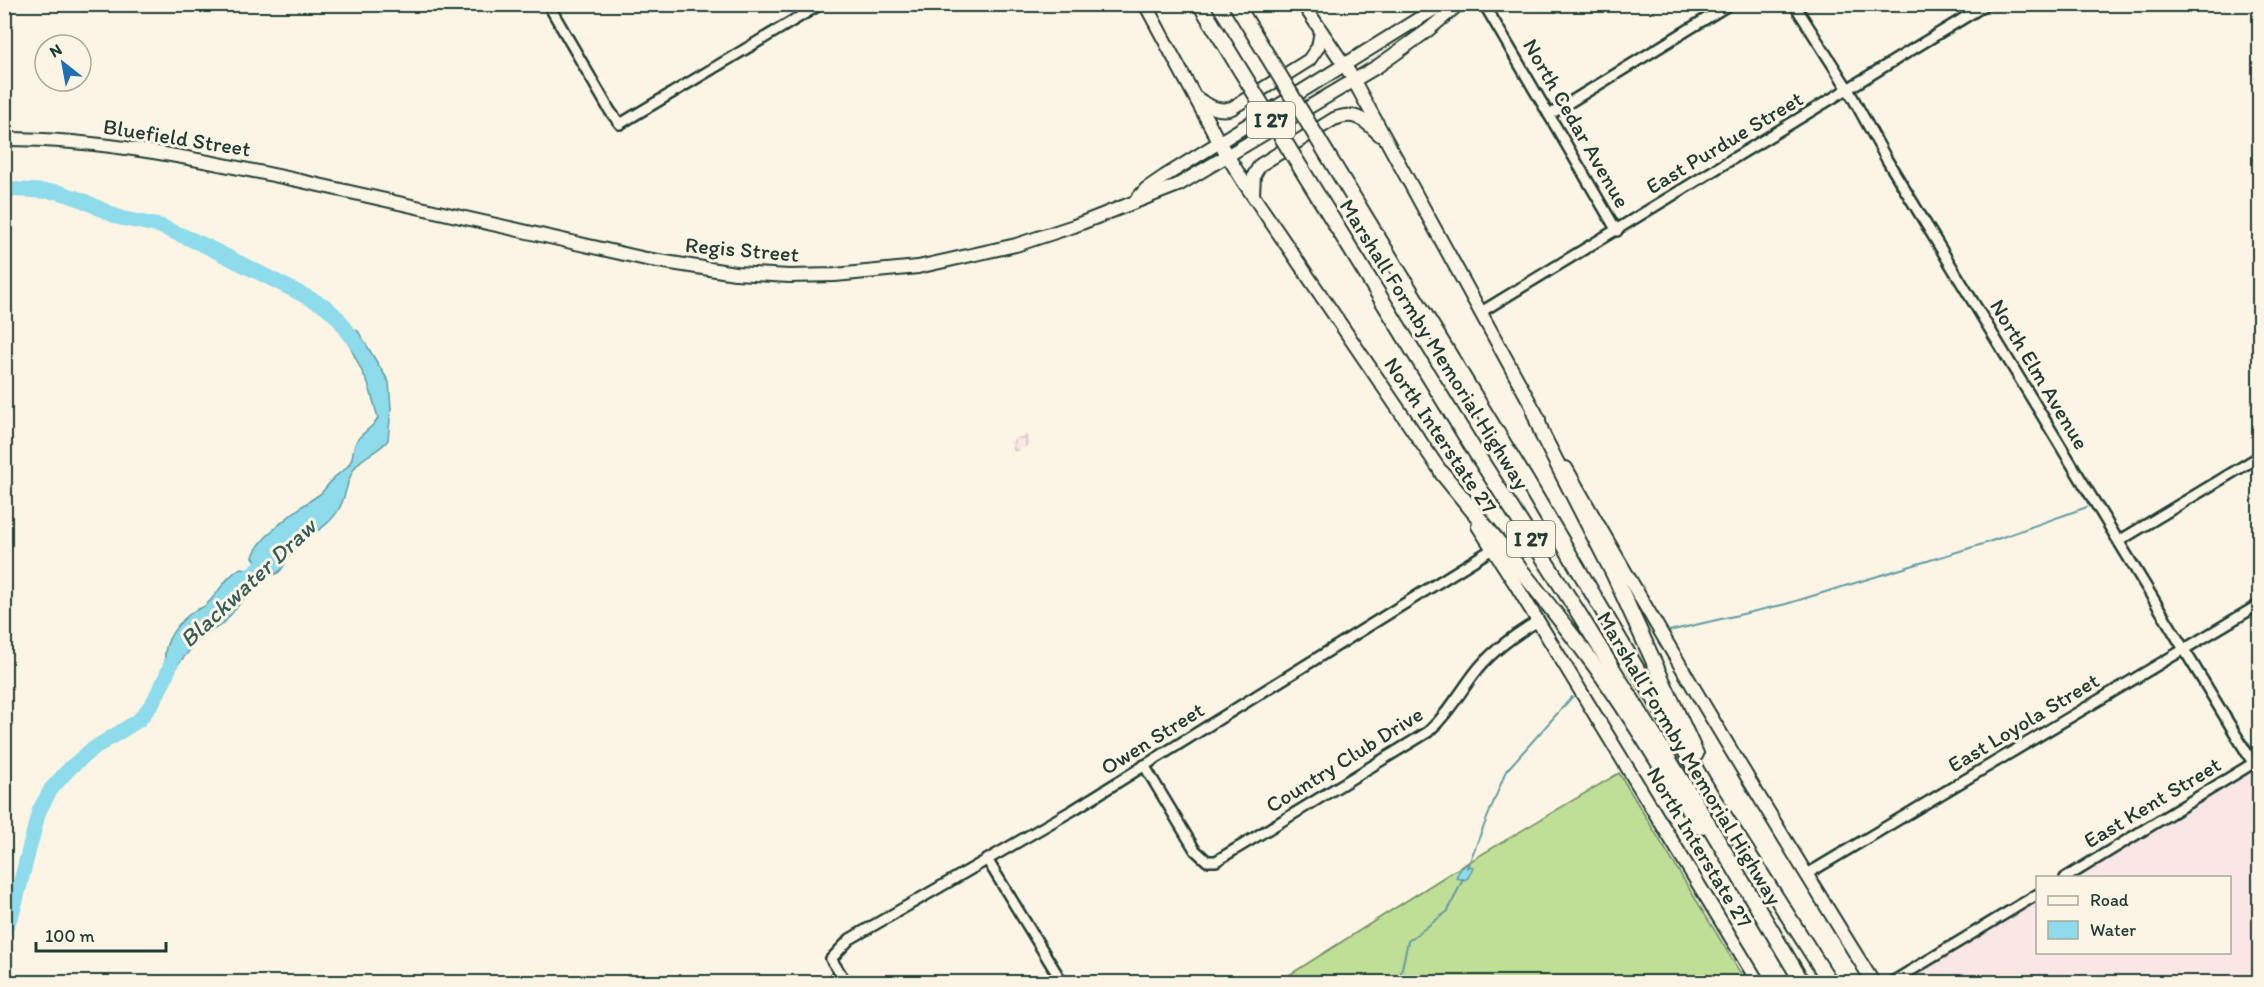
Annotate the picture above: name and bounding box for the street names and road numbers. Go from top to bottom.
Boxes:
street label: North Cedar Avenue [1517,34,1636,213]
street label: East Purdue Street [1641,85,1808,200]
road number: I 27 [1247,102,1295,138]
street label: Bluefield Street [101,113,253,162]
street label: Marshall Formby Memorial Highway [1334,194,1536,495]
street label: Regis Street [684,231,800,268]
street label: North Elm Avenue [1984,294,2095,454]
street label: North Interstate 27 [1378,352,1503,519]
road number: I 27 [1507,521,1555,557]
street label: Marshall Formby Memorial Highway [1591,607,1788,911]
street label: East Loyola Street [1943,667,2104,778]
street label: Owen Street [1096,696,1209,781]
street label: Country Club Drive [1261,700,1428,819]
street label: East Kent Street [2079,751,2226,854]
street label: North Interstate 27 [1641,762,1758,933]

